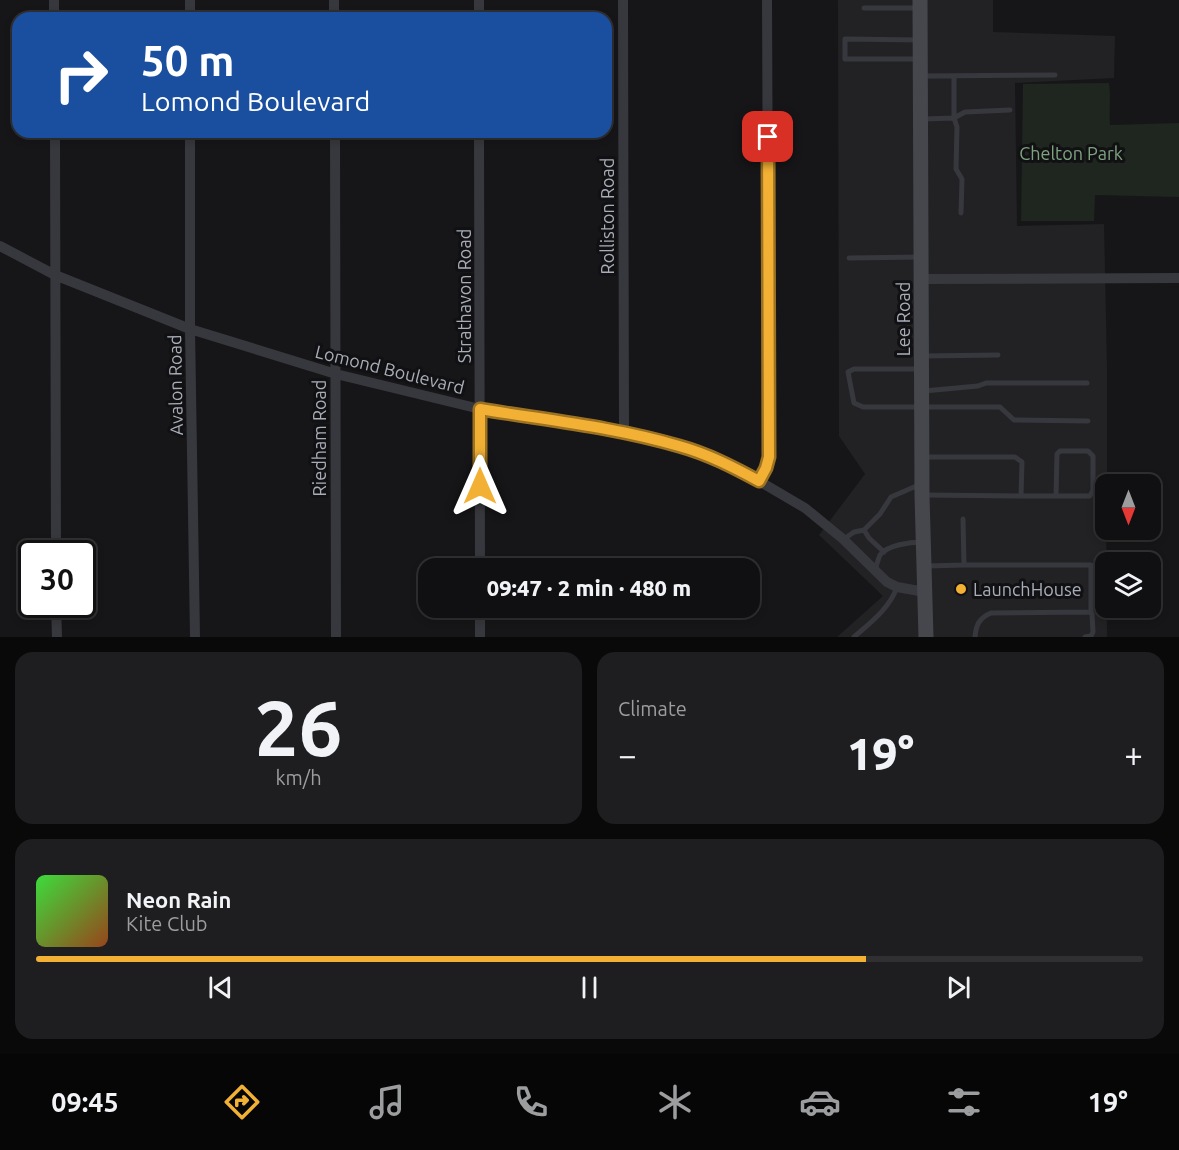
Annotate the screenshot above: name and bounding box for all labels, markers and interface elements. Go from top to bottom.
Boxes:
icon: right [42,36,120,114]
text: 50 m [141,37,235,84]
text: Lomond Boulevard [141,86,370,116]
pin [742,111,793,162]
icon: arrive [751,120,784,153]
park label: Chelton Park [1019,143,1123,163]
street label: Rolliston Road [597,158,617,274]
street label: Strathavon Road [454,229,474,363]
street label: Lee Road [893,282,913,356]
street label: Avalon Road [164,335,186,435]
street label: Lomond Boulevard [313,341,467,397]
street label: Riedham Road [309,380,329,496]
position arrow [448,454,512,518]
north arrow [1095,474,1161,540]
map controls [1095,474,1161,618]
speed limit sign: 30 [18,540,96,618]
button: layers [1095,552,1161,618]
text: 09:47 · 2 min · 480 m [487,575,691,600]
place label: LaunchHouse [973,579,1082,599]
marker: LaunchHouse [954,582,968,596]
text: 26 [255,683,342,771]
text: Climate [618,697,687,720]
text: 19° [847,728,914,779]
text: − [618,736,637,773]
text: + [1124,736,1143,773]
text: km/h [275,766,322,789]
text: Neon Rain [126,887,231,912]
text: Kite Club [126,912,208,935]
icon: previous [204,971,237,1004]
icon: pause [573,971,606,1004]
icon: next [942,971,975,1004]
icon: directions [221,1081,263,1123]
icon: music [366,1081,408,1123]
icon: phone [510,1081,552,1123]
icon: climate [654,1081,696,1123]
icon: car [799,1081,841,1123]
icon: filters [943,1081,985,1123]
text: 09:45 [51,1087,119,1117]
text: 19° [1088,1087,1128,1117]

